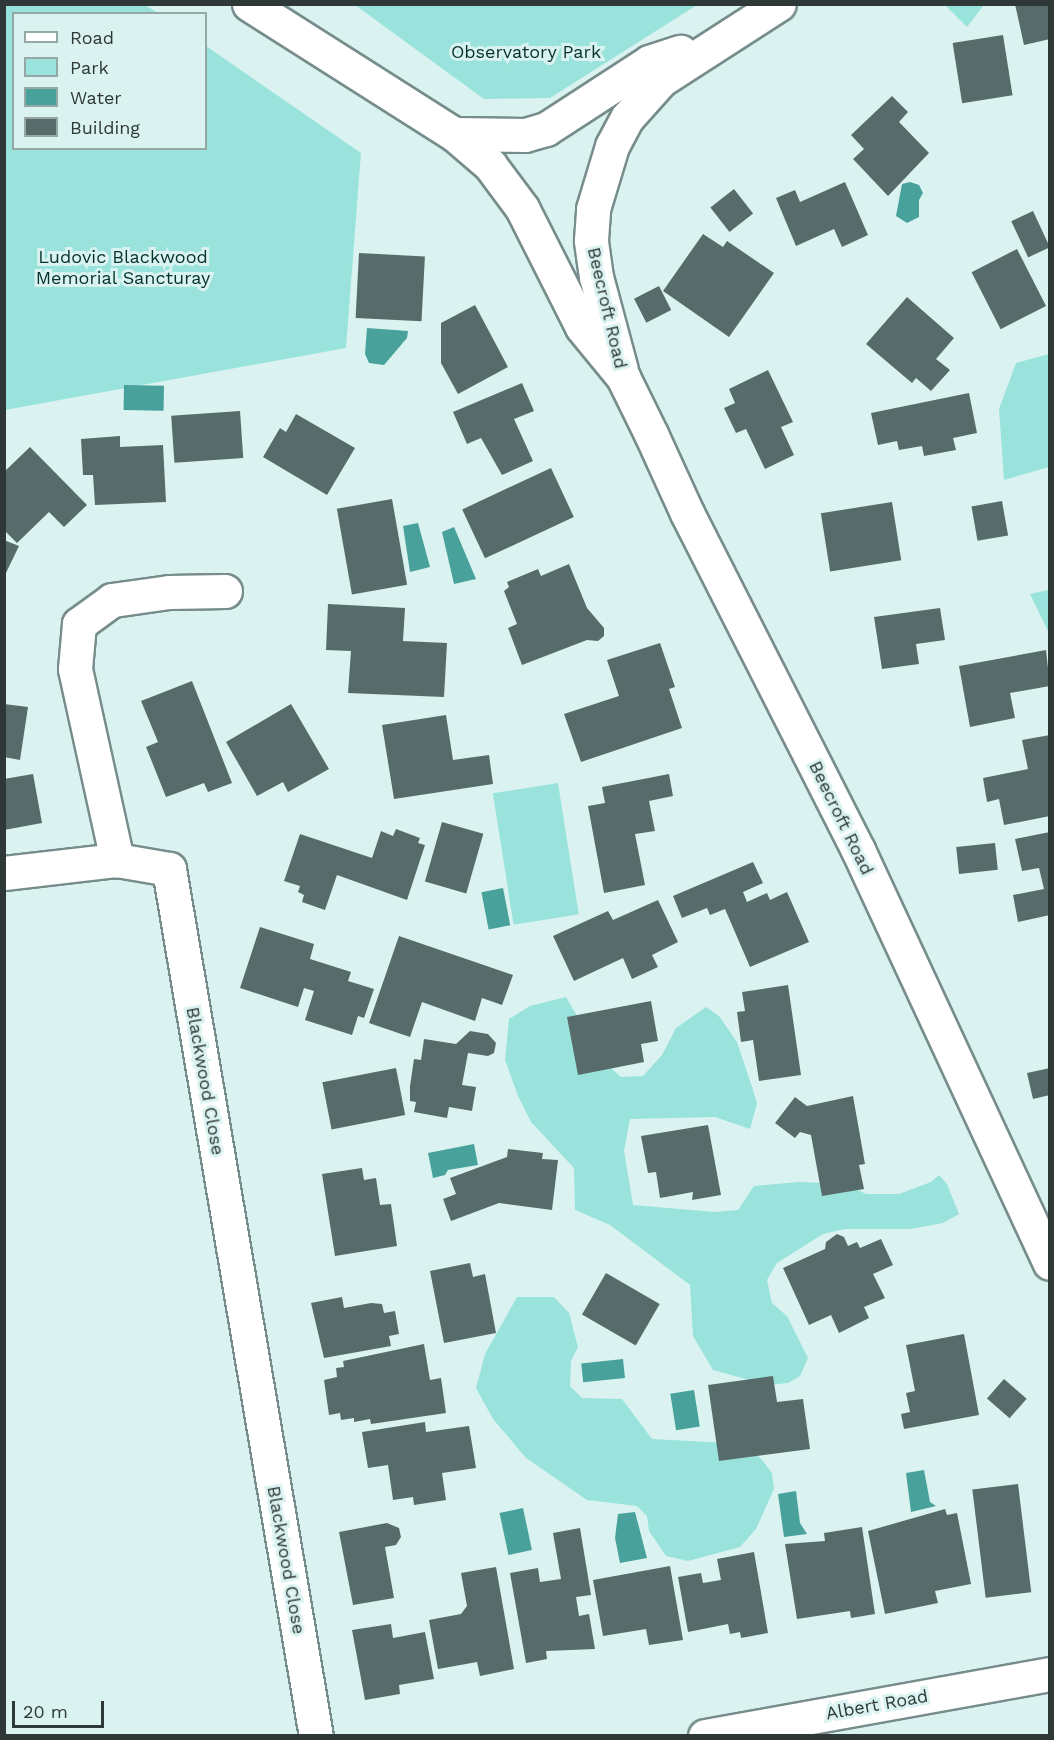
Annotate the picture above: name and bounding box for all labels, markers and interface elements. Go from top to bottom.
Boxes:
legend [12,12,207,150]
text: Road [70,27,114,48]
park label: Observatory Park [451,41,601,63]
text: Park [70,57,109,78]
text: Water [70,87,122,108]
text: Building [70,117,140,138]
street label: Beecroft Road [583,245,631,371]
park label: Ludovic Blackwood Memorial Sancturay [36,247,210,290]
street label: Beecroft Road [804,757,878,879]
street label: Blackwood Close [181,1005,229,1157]
street label: Blackwood Close [262,1484,310,1636]
street label: Albert Road [824,1685,930,1725]
scale bar [15,1689,106,1727]
text: 20 m [23,1701,68,1722]

